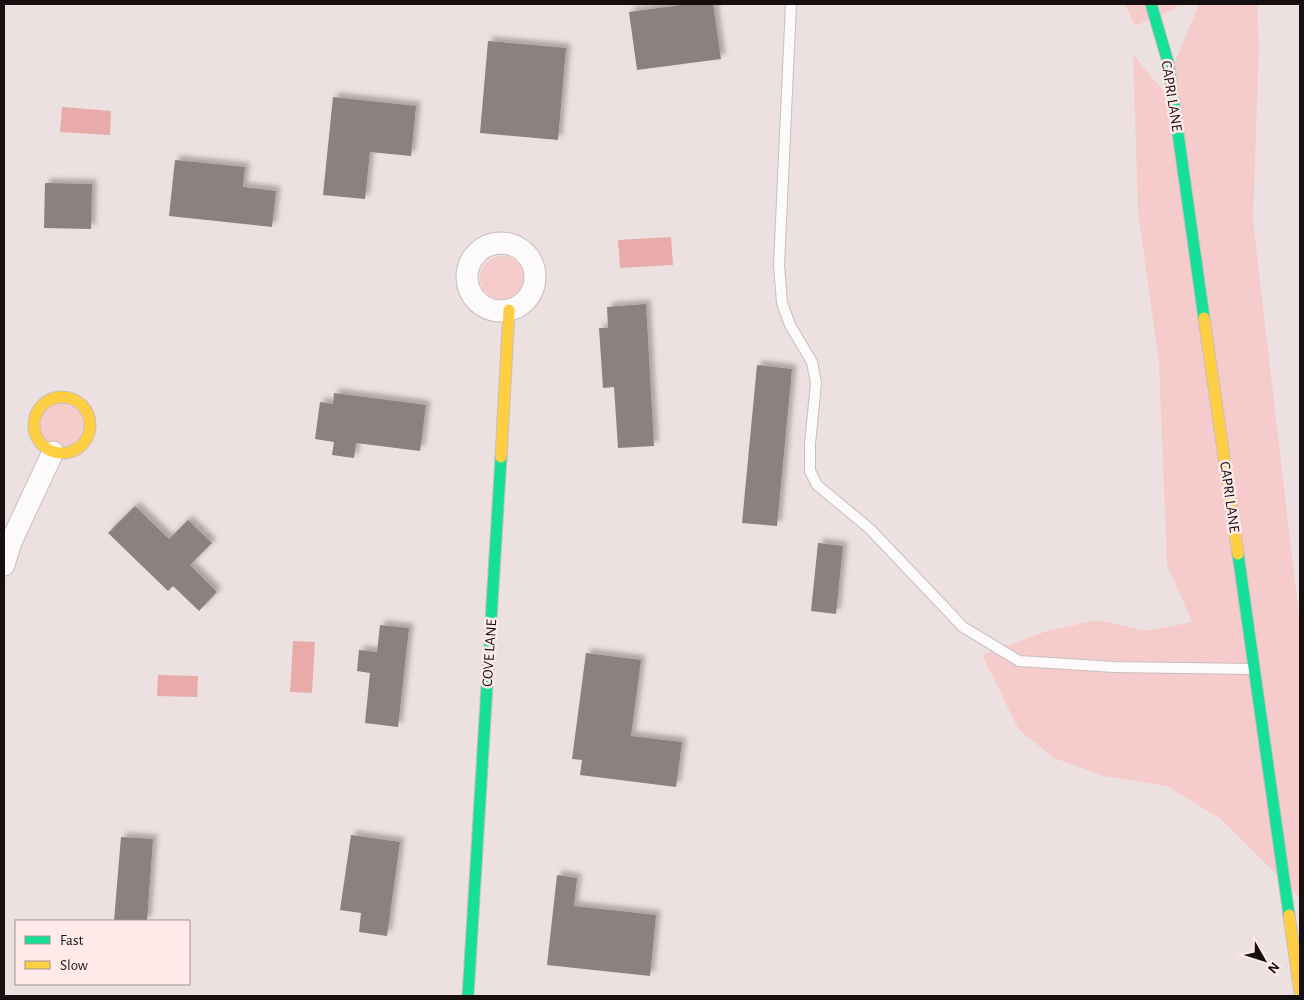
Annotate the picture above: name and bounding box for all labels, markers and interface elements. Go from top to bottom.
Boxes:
street label: CAPRI LANE [1159,60,1185,133]
street label: CAPRI LANE [1217,461,1242,534]
street label: COVE LANE [480,619,499,687]
legend [15,920,190,985]
text: Fast [60,933,84,948]
north arrow [1239,935,1289,985]
text: Slow [60,958,88,973]
text: N [1265,959,1282,976]

